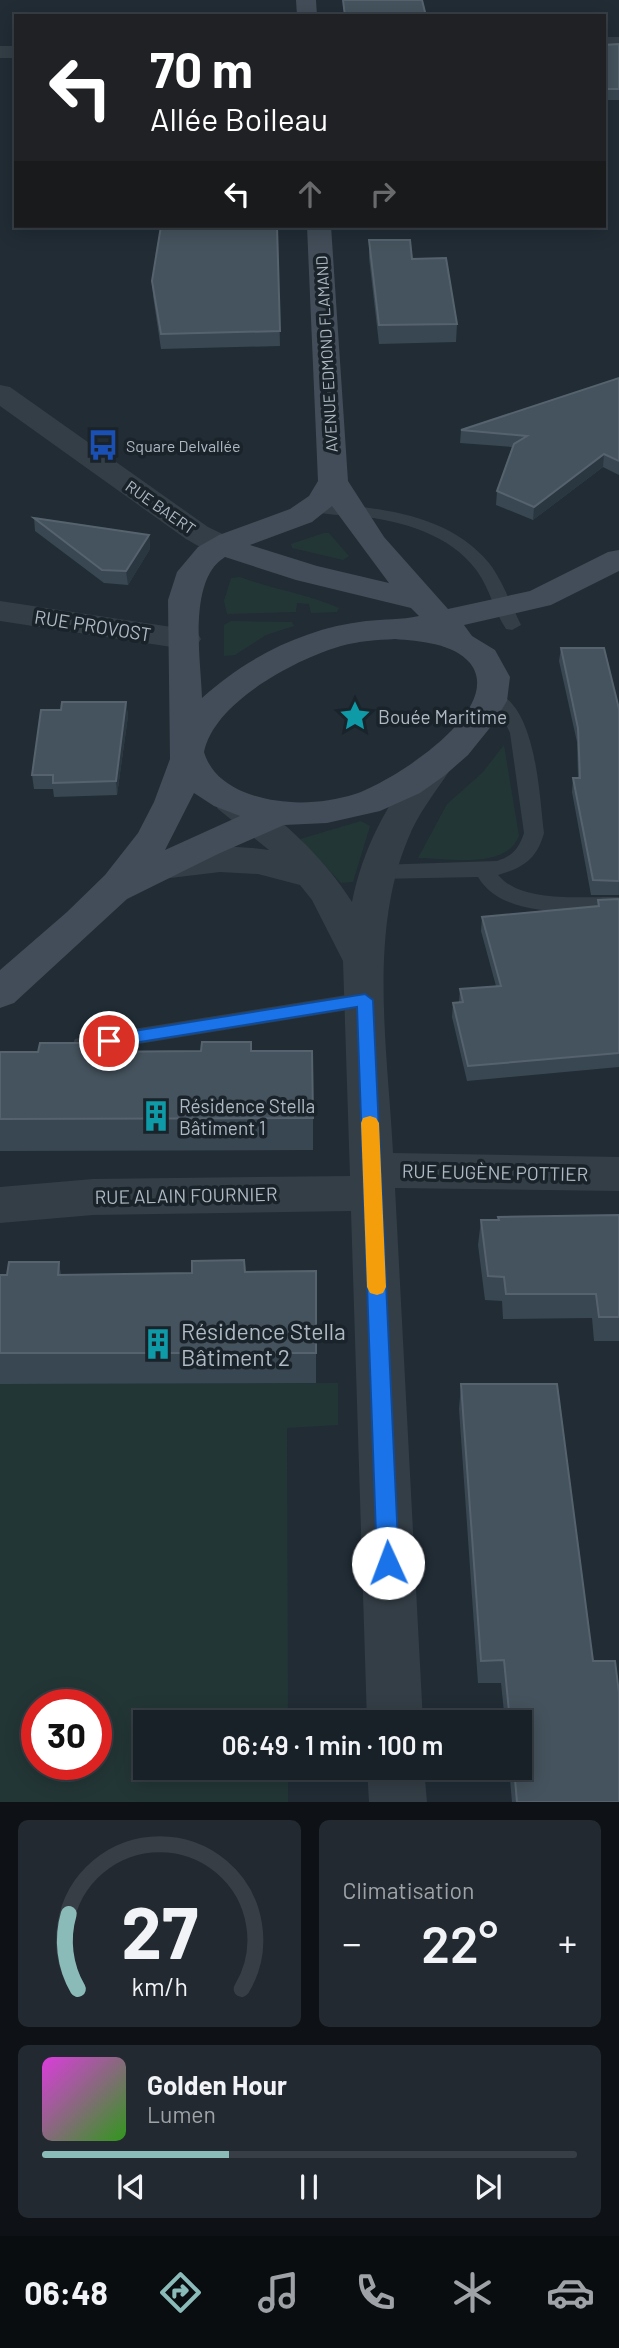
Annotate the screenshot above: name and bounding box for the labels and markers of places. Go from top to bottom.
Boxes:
bus stop icon: Square Delvallée [86,428,120,462]
place label: Square Delvallée [126,436,241,455]
place icon: Bouée Maritime [338,699,372,733]
place label: Bouée Maritime [378,705,507,728]
pin [79,1011,139,1071]
place label: Résidence Stella Bâtiment 1 [179,1094,315,1139]
building icon: Résidence Stella Bâtiment 1 [139,1099,173,1133]
place label: Résidence Stella Bâtiment 2 [181,1317,346,1371]
building icon: Résidence Stella Bâtiment 2 [141,1327,175,1361]

